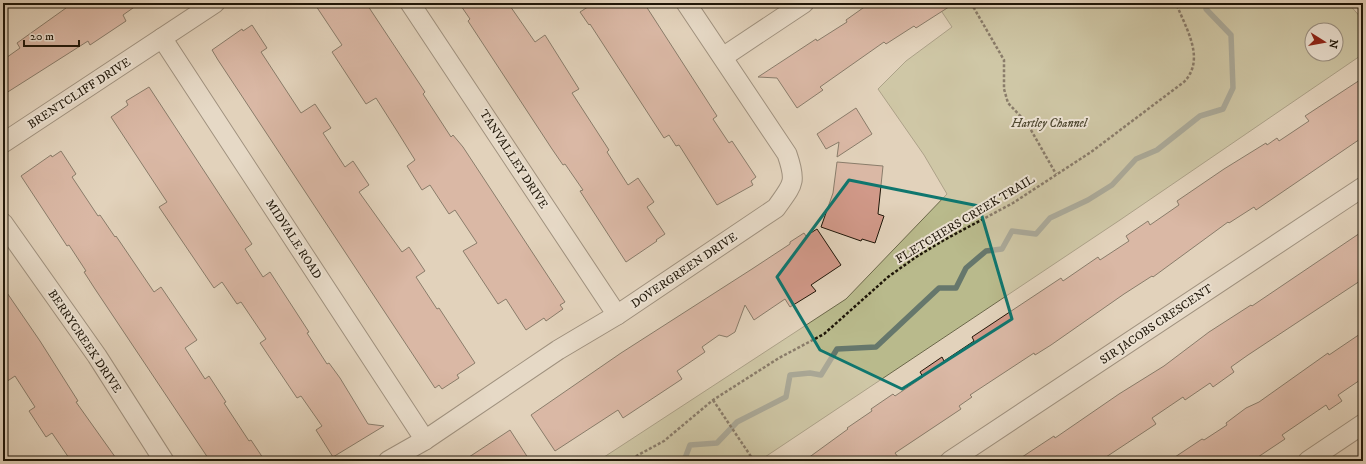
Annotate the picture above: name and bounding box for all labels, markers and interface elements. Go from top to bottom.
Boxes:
scale bar [24,22,79,48]
north arrow [1304,22,1344,62]
text: 20 m [30,29,54,44]
text: N [1325,38,1341,49]
street label: BRENTCLIFF DRIVE [25,54,134,132]
street label: TANVALLEY DRIVE [476,107,551,212]
park label: Hartley Channel [1010,116,1089,131]
street label: FLETCHERS CREEK TRAIL [893,172,1038,267]
street label: MIDVALE ROAD [262,197,325,282]
street label: DOVERGREEN DRIVE [628,229,741,312]
street label: SIR JACOBS CRESCENT [1097,281,1216,368]
street label: BERRYCREEK DRIVE [45,287,125,396]

